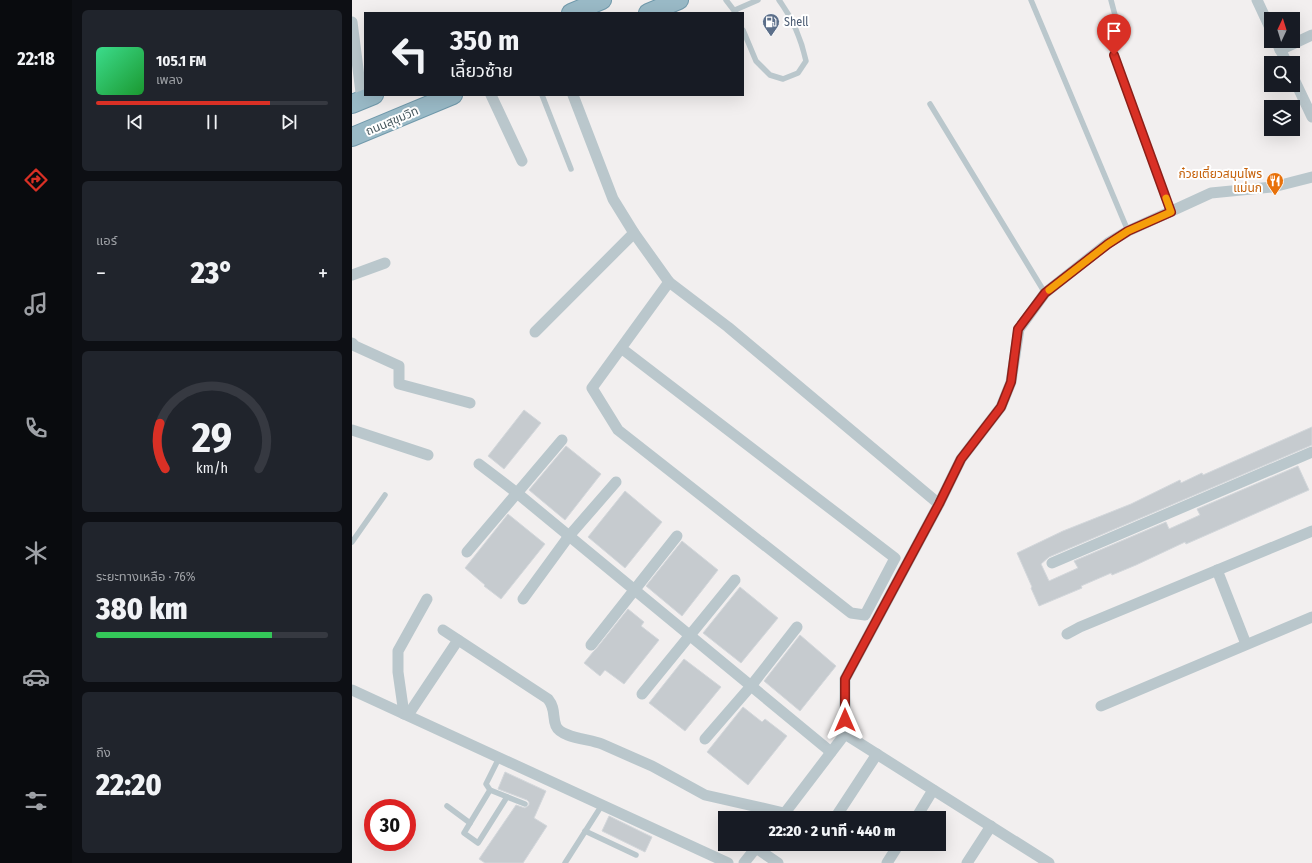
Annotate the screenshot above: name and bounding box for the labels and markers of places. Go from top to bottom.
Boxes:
fuel station icon: Shell [761,12,781,37]
pin [1097,14,1131,55]
place label: Shell [784,15,809,29]
place label: ก๋วยเตี๋ยวสมุนไพร แม่นก [1178,165,1262,195]
restaurant icon: ก๋วยเตี๋ยวสมุนไพร แม่นก [1265,171,1285,196]

